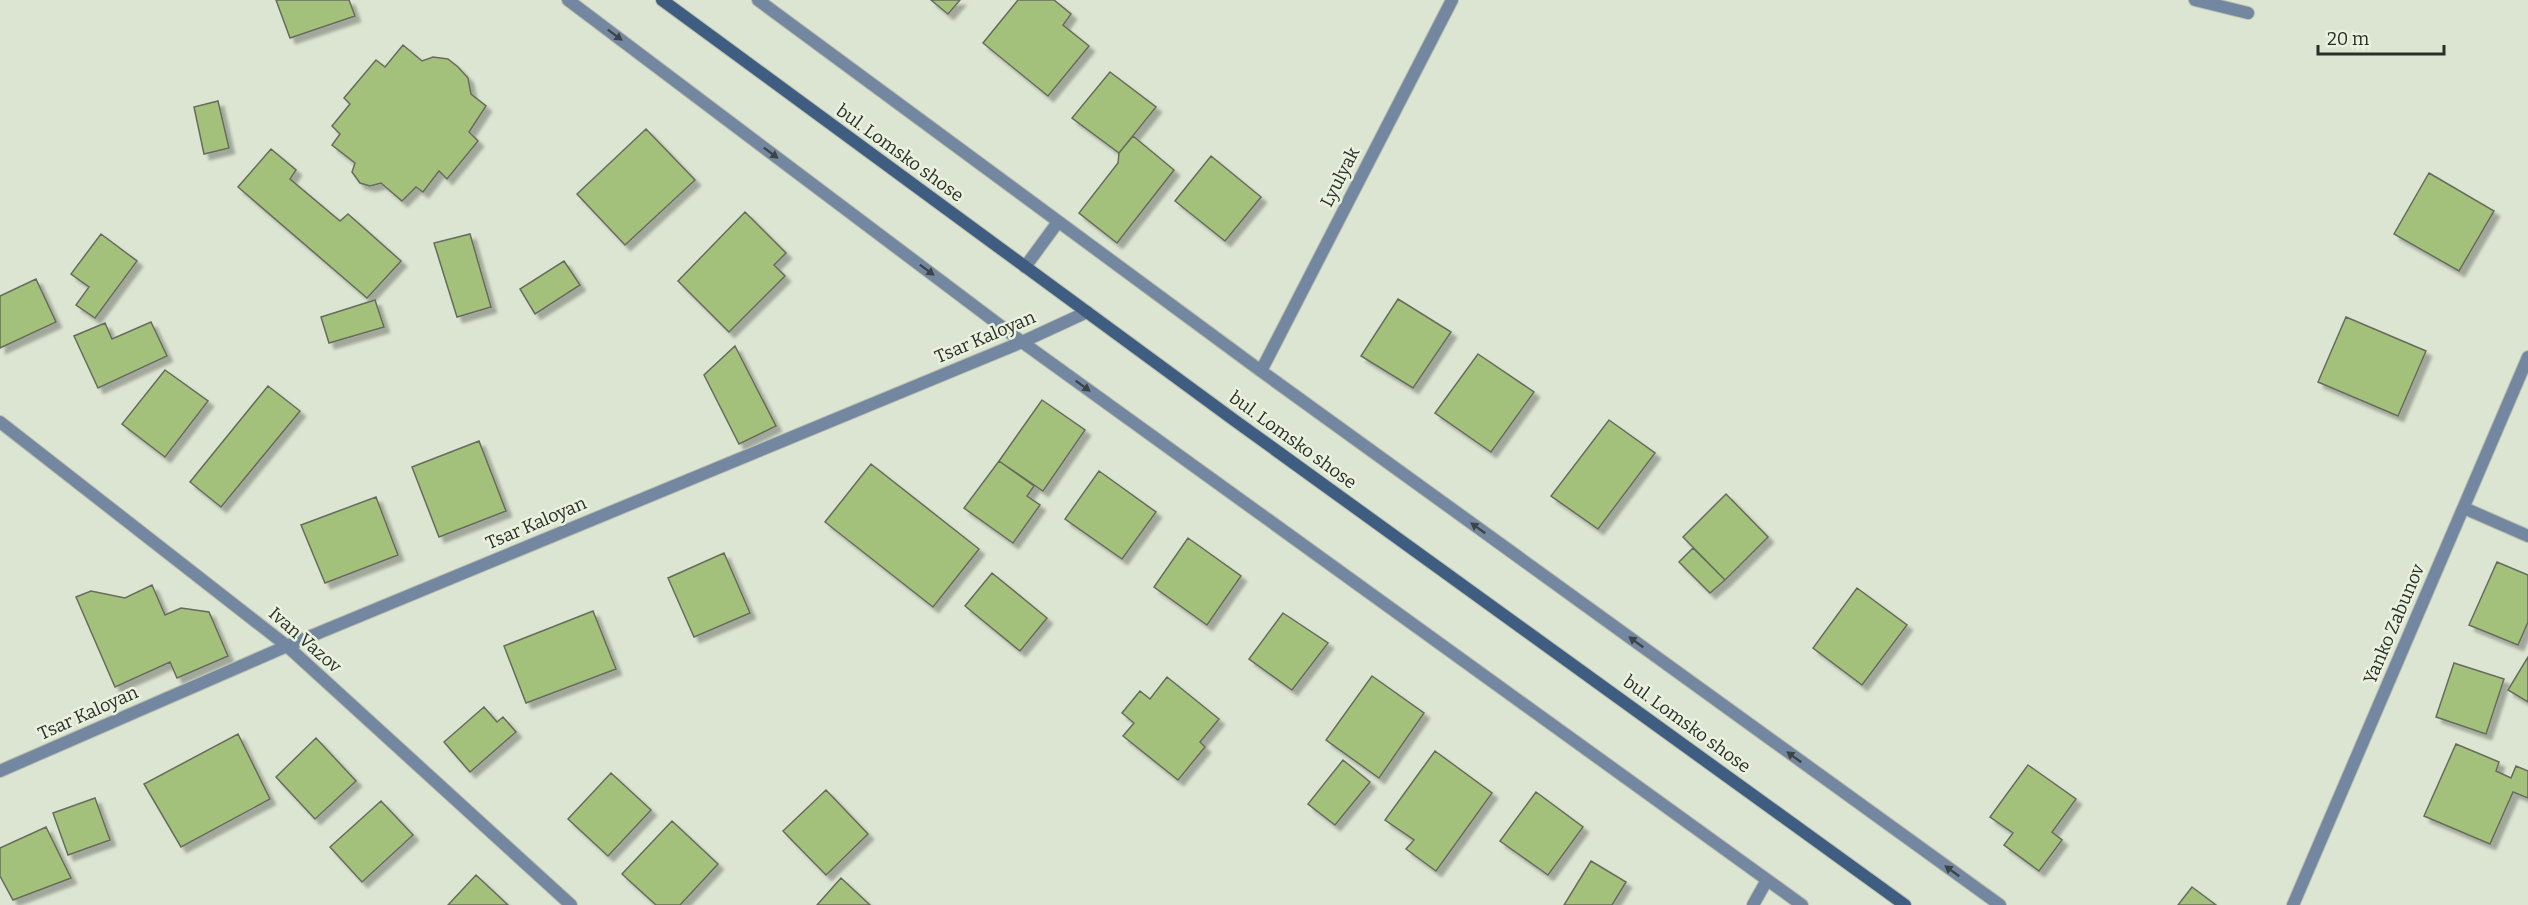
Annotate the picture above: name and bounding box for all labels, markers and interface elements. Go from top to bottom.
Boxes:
scale bar [2318,18,2444,56]
text: 20 m [2327,28,2369,50]
one-way arrow [607,29,623,42]
street label: bul. Lomsko shose [832,99,968,207]
street label: Lyulyak [1316,143,1365,210]
one-way arrow [763,146,778,158]
one-way arrow [918,264,934,276]
street label: Tsar Kaloyan [931,306,1039,368]
one-way arrow [1075,380,1091,392]
street label: bul. Lomsko shose [1225,386,1361,494]
street label: Tsar Kaloyan [482,492,590,554]
one-way arrow [1471,522,1487,534]
street label: Yanko Zabunov [2359,560,2429,687]
street label: Ivan Vazov [264,603,346,678]
one-way arrow [1629,637,1644,649]
street label: bul. Lomsko shose [1619,670,1755,778]
street label: Tsar Kaloyan [35,681,142,745]
one-way arrow [1787,751,1802,763]
one-way arrow [1945,865,1961,877]

